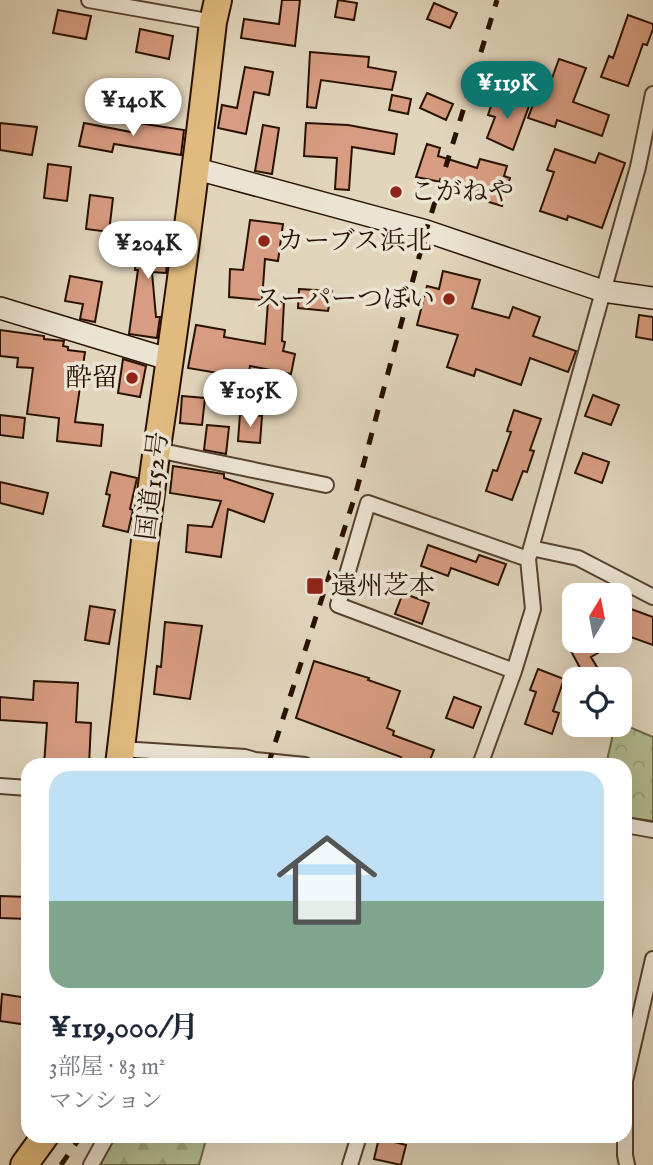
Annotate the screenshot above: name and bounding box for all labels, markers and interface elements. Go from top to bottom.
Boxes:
pin: ¥119K [458,61,556,121]
text: ¥119K [477,69,537,98]
pin: ¥140K [84,78,182,138]
text: ¥140K [101,86,165,115]
place label: こがねや [410,176,514,209]
marker: こがねや [388,184,404,200]
pin: ¥204K [99,222,197,281]
place label: カーブス浜北 [278,225,432,258]
text: ¥204K [115,229,181,258]
marker: カーブス浜北 [256,233,272,249]
place label: スーパーつぼい [256,283,435,316]
marker: スーパーつぼい [441,291,457,307]
place label: 酔留 [66,362,118,395]
marker: 酔留 [124,370,140,386]
pin: ¥105K [201,370,299,429]
text: ¥105K [219,377,281,406]
street label: 国道152号 [130,430,176,542]
place label: 遠州芝本 [331,570,435,603]
marker: 遠州芝本 [305,576,325,596]
north arrow [562,583,632,653]
map controls [562,583,632,737]
button: locate [562,667,632,737]
icon: home [264,817,390,943]
text: ¥119,000/月 [49,1010,199,1048]
text: 3部屋 · 83 m² [49,1053,166,1082]
text: マンション [49,1087,163,1116]

